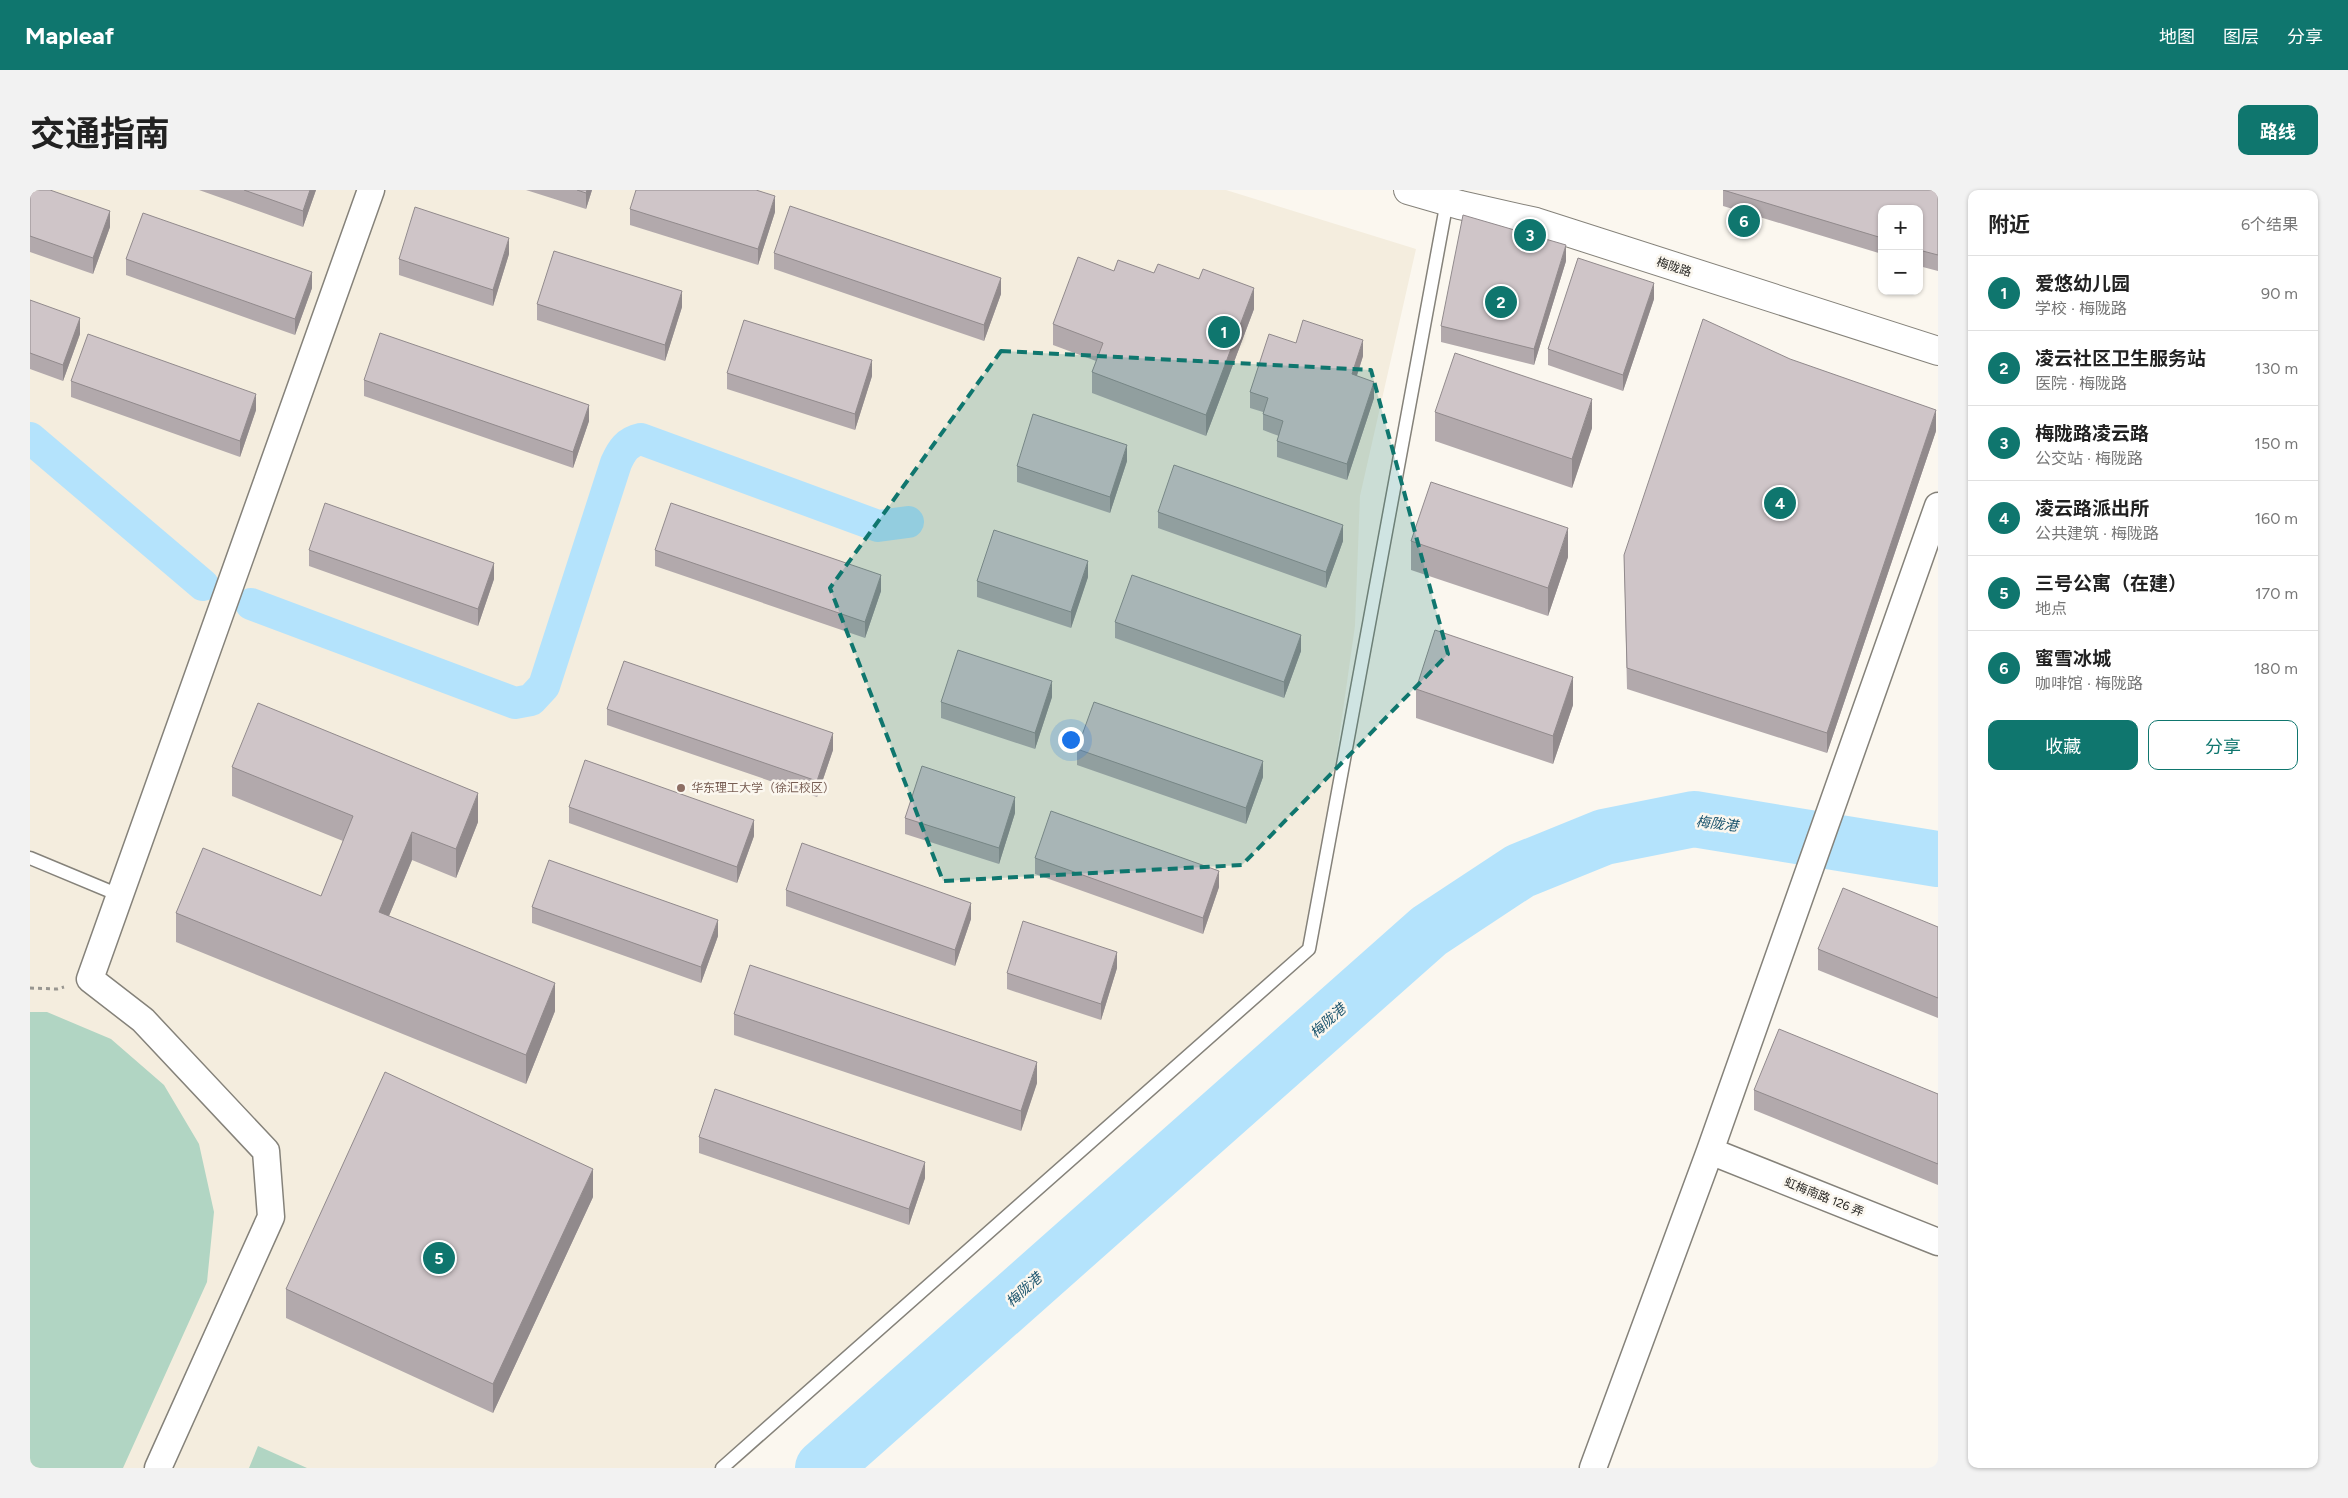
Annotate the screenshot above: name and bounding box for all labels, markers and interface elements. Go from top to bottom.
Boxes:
text: Mapleaf [25,21,114,50]
text: 地图 [2159,26,2195,48]
text: 图层 [2223,26,2259,48]
text: 分享 [2287,26,2323,48]
button: 路线 [2238,105,2318,155]
text: 交通指南 [30,113,170,155]
pin: 6 [1728,202,1760,240]
map controls [1878,205,1923,295]
button: + [1878,205,1923,250]
text: 附近 [1988,212,2030,237]
text: 6个结果 [2241,215,2298,234]
pin: 3 [1514,216,1546,254]
button: − [1878,250,1923,295]
street label: 梅陇路 [1655,255,1693,279]
text: 爱悠幼儿园 [2035,272,2130,295]
pin: 2 [1485,283,1517,321]
text: 1 [2001,284,2007,303]
text: 90 m [2261,284,2298,303]
text: 学校 · 梅陇路 [2035,299,2127,318]
pin: 1 [1208,313,1240,351]
text: 凌云社区卫生服务站 [2035,347,2206,370]
text: 2 [1999,359,2009,378]
text: 130 m [2255,359,2298,378]
text: 医院 · 梅陇路 [2035,374,2127,393]
text: 梅陇路凌云路 [2035,422,2149,445]
text: 3 [2000,434,2008,453]
text: 150 m [2254,434,2298,453]
text: 公交站 · 梅陇路 [2035,449,2143,468]
pin: 4 [1764,484,1796,522]
text: 凌云路派出所 [2035,497,2149,520]
text: 4 [1999,509,2009,528]
text: 160 m [2255,509,2298,528]
text: 公共建筑 · 梅陇路 [2035,524,2159,543]
text: 三号公寓（在建） [2035,572,2187,595]
text: 5 [1999,584,2009,603]
text: 170 m [2255,584,2298,603]
text: 地点 [2035,599,2067,618]
text: 蜜雪冰城 [2035,647,2111,670]
text: 6 [1999,659,2009,678]
text: 180 m [2254,659,2298,678]
text: 咖啡馆 · 梅陇路 [2035,674,2143,693]
button: 收藏 [1988,720,2138,770]
button: 分享 [2148,720,2298,770]
your location [1058,727,1084,753]
place label: 华东理工大学（徐汇校区） [691,781,835,795]
marker: 华东理工大学（徐汇校区） [675,782,687,794]
water label: 梅陇港 [1695,813,1741,835]
water label: 梅陇港 [1307,999,1351,1041]
street label: 虹梅南路 126 弄 [1782,1175,1866,1219]
pin: 5 [423,1239,455,1277]
water label: 梅陇港 [1003,1268,1047,1310]

